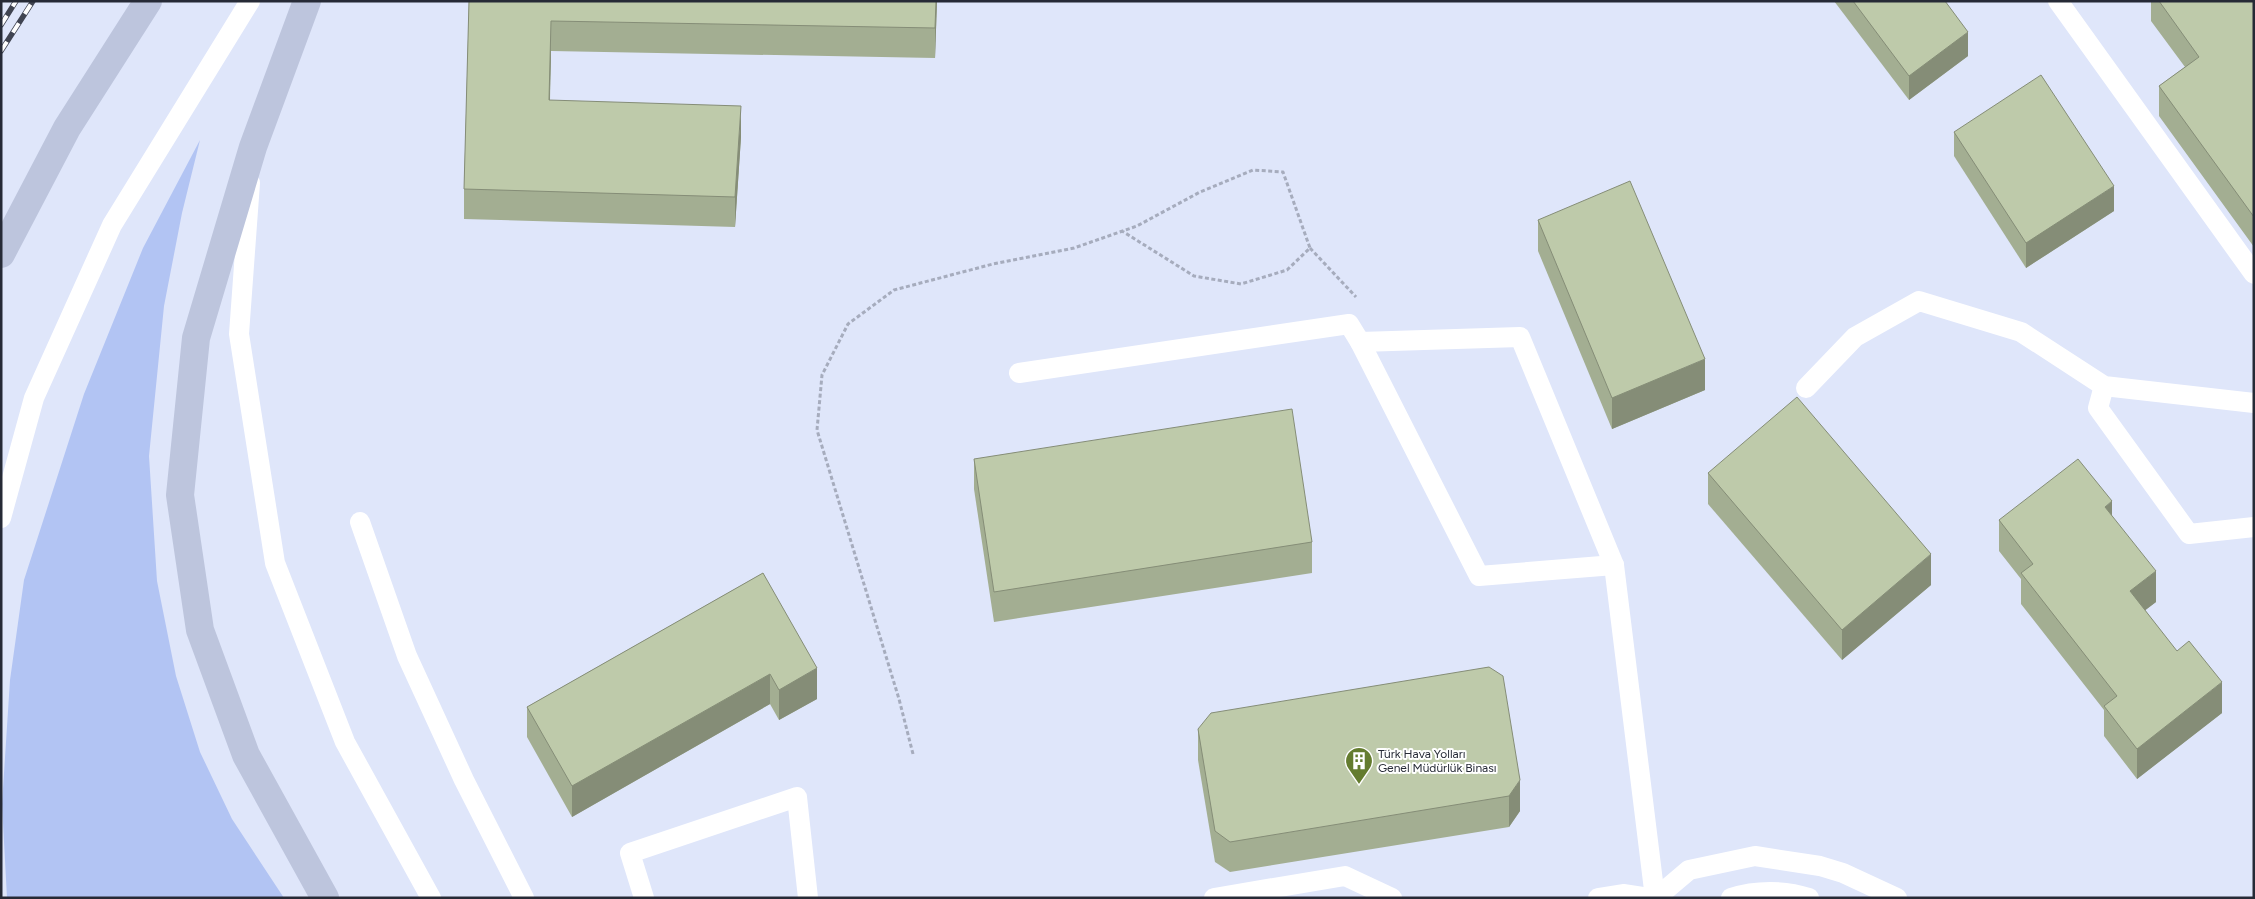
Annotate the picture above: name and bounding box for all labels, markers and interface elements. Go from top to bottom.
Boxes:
building icon: Türk Hava Yolları Genel Müdürlük Binası [1344,746,1374,785]
place label: Türk Hava Yolları Genel Müdürlük Binası [1378,747,1497,775]

